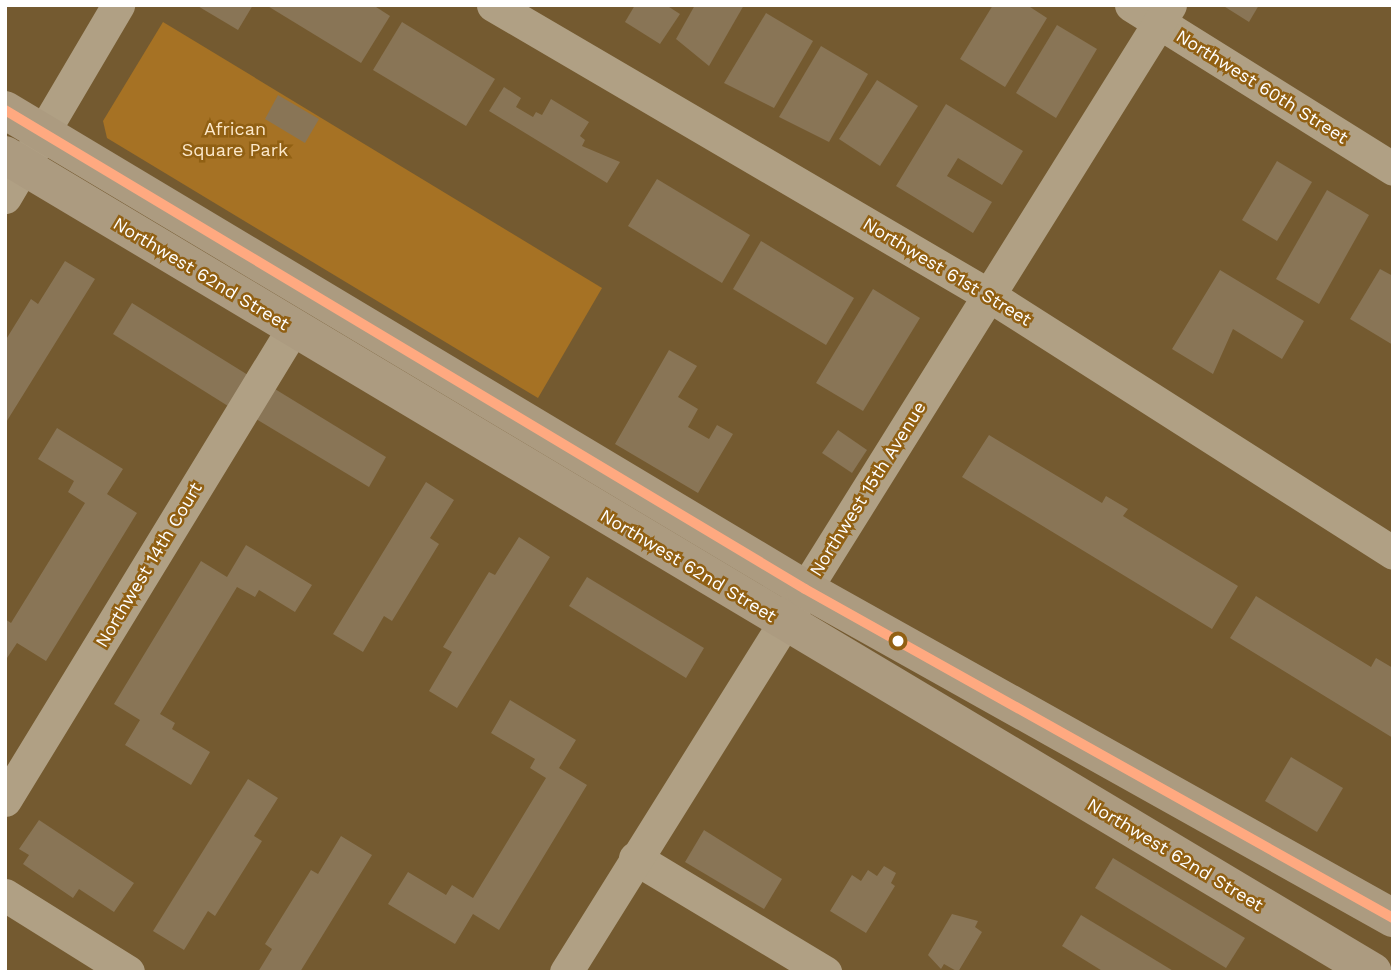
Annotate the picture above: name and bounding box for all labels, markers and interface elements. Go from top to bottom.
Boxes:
street label: Northwest 60th Street [1172,25,1352,149]
park label: African Square Park [182,119,288,162]
street label: Northwest 62nd Street [109,213,293,335]
street label: Northwest 61st Street [859,213,1035,331]
street label: Northwest 15th Avenue [805,397,931,581]
street label: Northwest 14th Court [91,478,207,652]
street label: Northwest 62nd Street [596,505,780,627]
unlabelled marker [891,634,905,648]
street label: Northwest 62nd Street [1083,794,1267,916]

